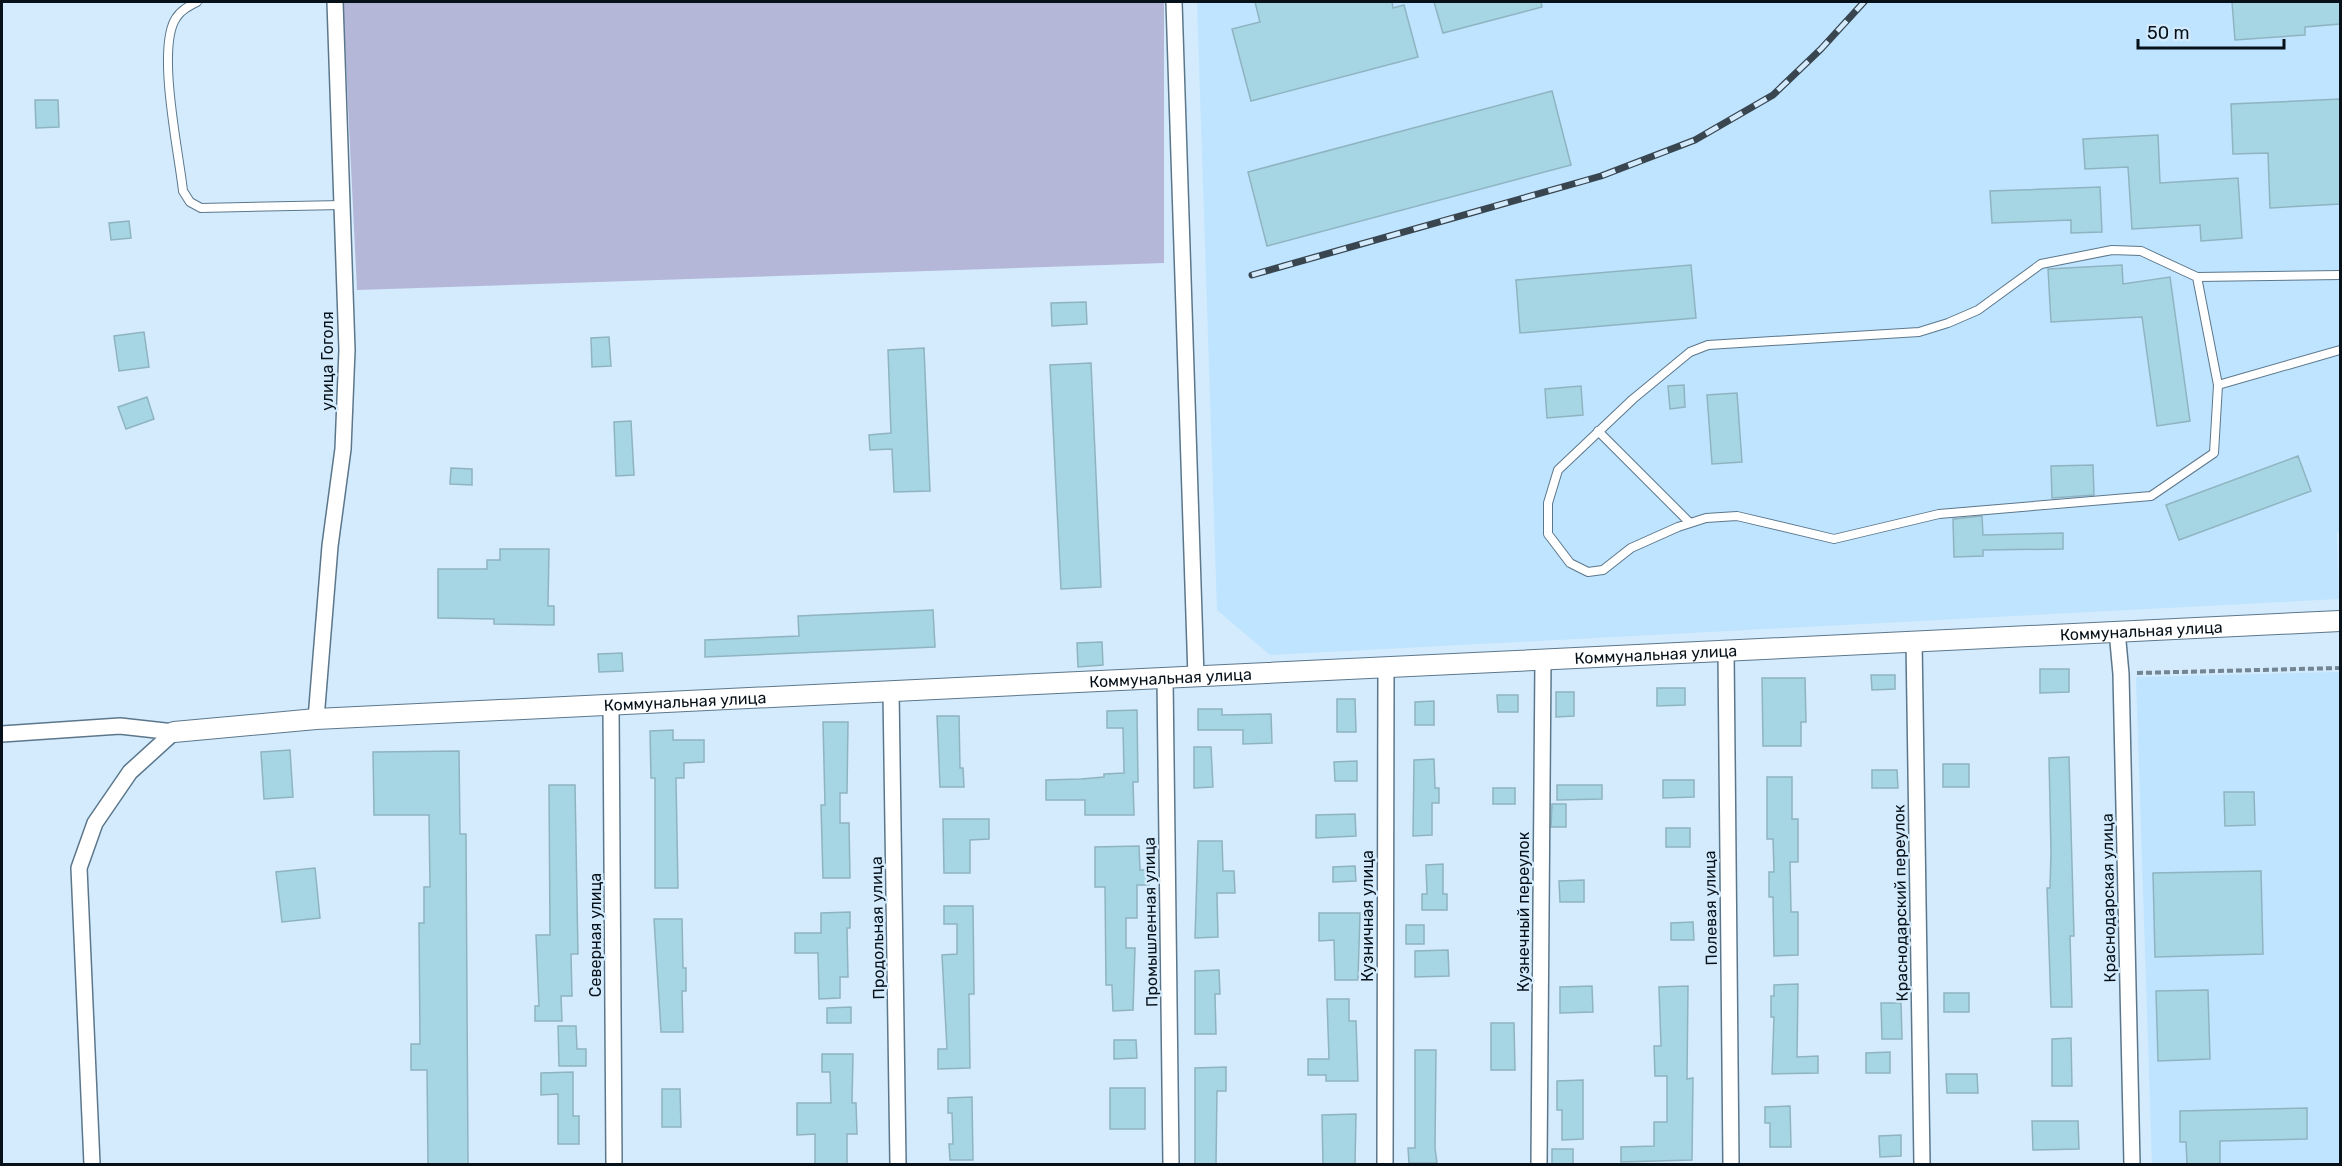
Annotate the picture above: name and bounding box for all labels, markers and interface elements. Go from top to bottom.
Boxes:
scale bar [2138,12,2284,50]
text: 50 m [2147,22,2190,44]
street label: улица Гоголя [318,311,337,411]
street label: Коммунальная улица [2060,618,2223,645]
street label: Коммунальная улица [1574,641,1738,668]
street label: Коммунальная улица [1089,665,1252,692]
street label: Коммунальная улица [603,688,767,715]
street label: Краснодарский переулок [1889,804,1912,1002]
street label: Краснодарская улица [2098,813,2119,983]
street label: Кузнечный переулок [1514,831,1533,992]
street label: Промышленная улица [1140,837,1161,1007]
street label: Кузничная улица [1358,850,1377,982]
street label: Полевая улица [1700,850,1721,966]
street label: Продольная улица [867,856,888,1000]
street label: Северная улица [586,873,605,997]

